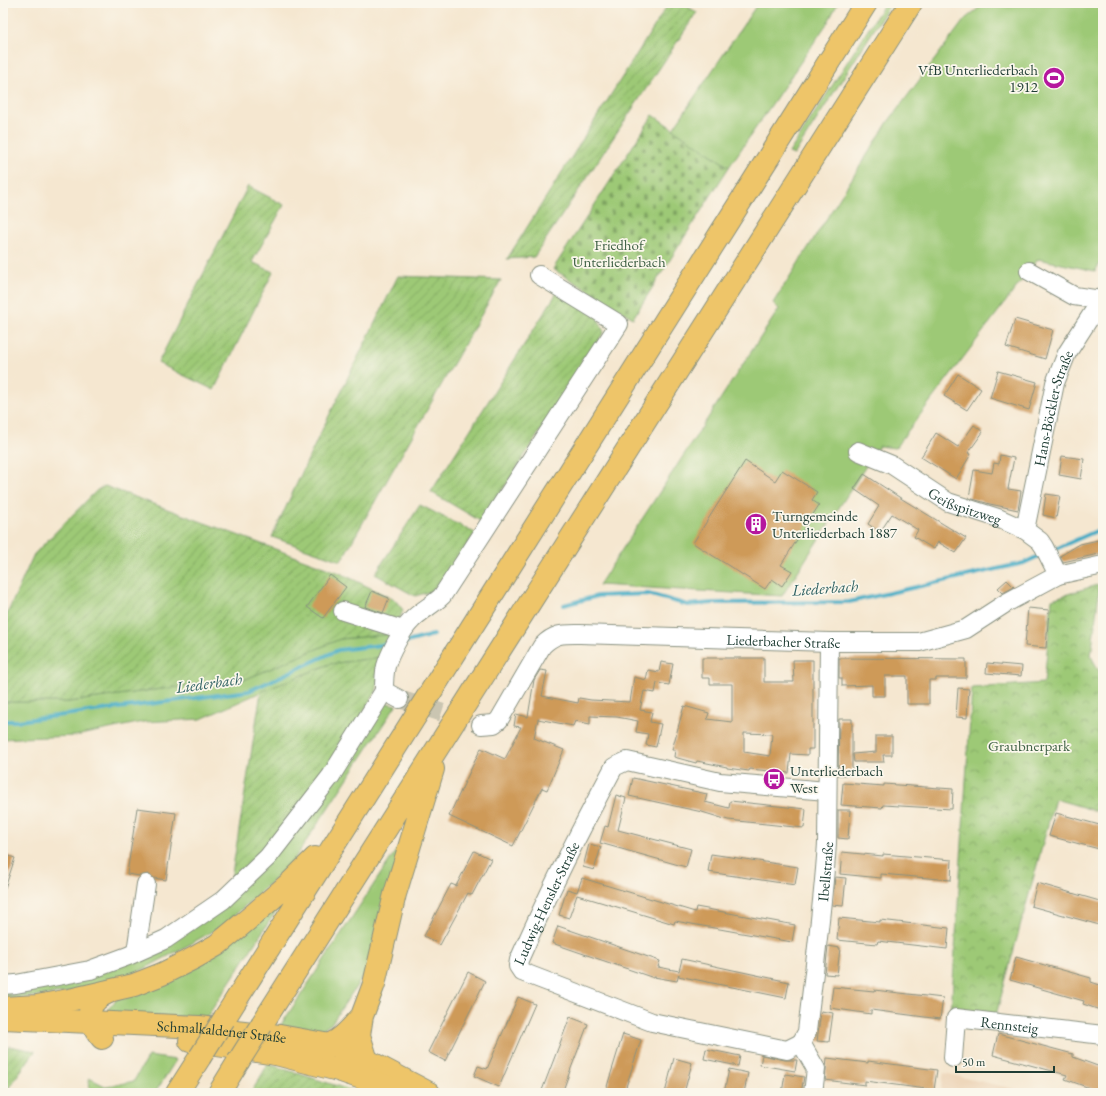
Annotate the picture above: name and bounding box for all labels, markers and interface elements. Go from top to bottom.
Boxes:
place label: VfB Unterliederbach 1912 [918,60,1039,96]
sports icon: VfB Unterliederbach 1912 [1041,65,1067,91]
park label: Friedhof Unterliederbach [572,235,666,271]
street label: Hans-Böckler-Straße [1029,347,1077,468]
street label: Geißspitzweg [925,482,1004,528]
place label: Turngemeinde Unterliederbach 1887 [772,506,898,542]
building icon: Turngemeinde Unterliederbach 1887 [743,511,769,537]
water label: Liederbach [790,575,859,601]
street label: Liederbacher Straße [726,629,841,652]
water label: Liederbach [174,668,244,698]
park label: Graubnerpark [988,736,1071,755]
place label: Unterliederbach West [790,761,884,797]
bus stop icon: Unterliederbach West [761,766,787,792]
street label: Ludwig-Hensler-Straße [509,838,583,968]
street label: Ibellstraße [813,841,837,902]
street label: Rennsteig [980,1011,1040,1037]
street label: Schmalkaldener Straße [156,1016,288,1047]
scale bar [956,1048,1054,1074]
text: 50 m [962,1054,986,1070]

